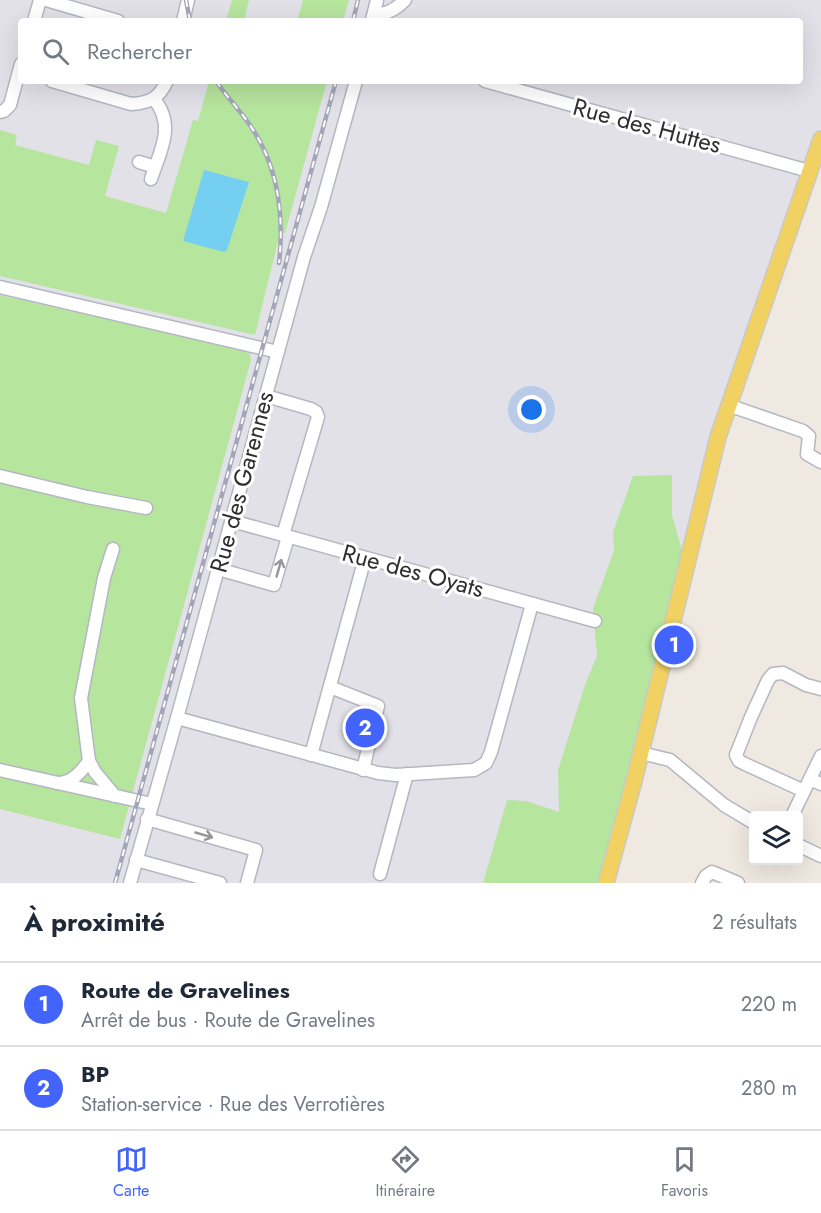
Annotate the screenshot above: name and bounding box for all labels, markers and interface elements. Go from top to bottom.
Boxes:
search box [18,18,803,84]
icon: search [39,35,72,68]
text: Rechercher [87,35,192,67]
street label: Rue des Huttes [569,89,725,162]
street label: Rue des Garennes [201,387,283,576]
your location [517,395,546,424]
street label: Rue des Oyats [338,535,488,606]
one-way arrow [274,559,285,578]
pin: 1 [654,622,694,668]
pin: 2 [346,706,385,750]
map controls [749,811,803,865]
button: layers [749,811,803,865]
one-way arrow [194,830,213,841]
text: À proximité [24,903,165,941]
text: 2 résultats [712,908,797,937]
text: Route de Gravelines [81,974,290,1006]
text: 1 [38,990,49,1019]
text: 220 m [741,990,797,1019]
text: Arrêt de bus · Route de Gravelines [81,1006,375,1035]
text: BP [81,1058,109,1090]
text: 2 [37,1074,50,1103]
text: 280 m [741,1074,797,1103]
text: Station-service · Rue des Verrotières [81,1090,385,1119]
tab: Carte [113,1143,149,1202]
tab: Itinéraire [376,1143,435,1202]
tab: Favoris [661,1143,708,1202]

